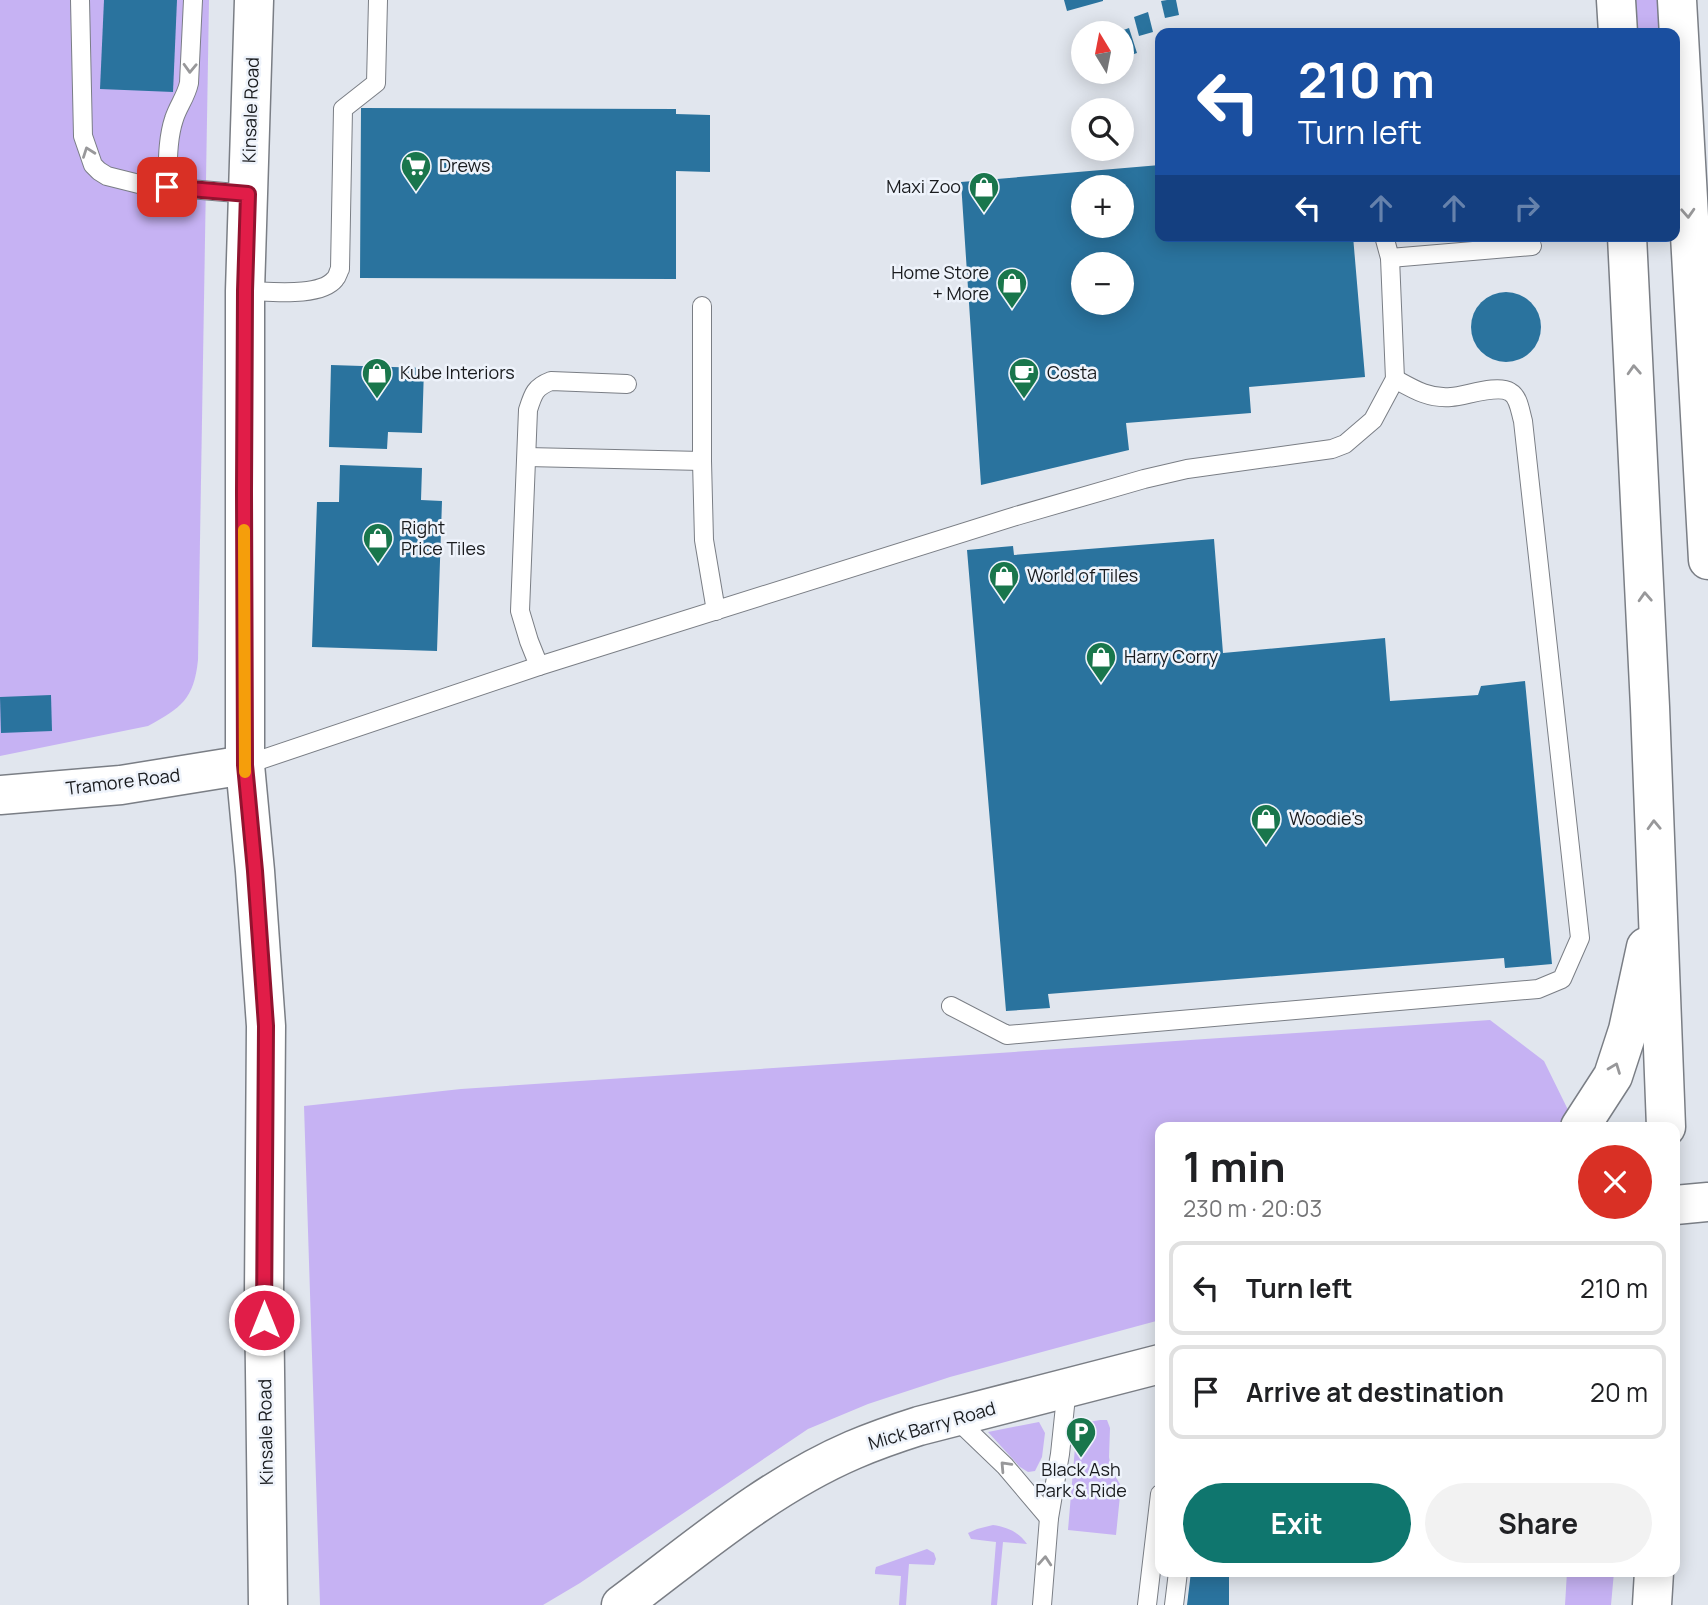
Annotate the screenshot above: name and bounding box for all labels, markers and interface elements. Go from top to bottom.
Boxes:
north arrow [1071,21,1134,84]
map controls [1071,21,1134,315]
text: 210 m [1298,46,1435,113]
icon: left [1183,56,1274,147]
street label: Kinsale Road [236,57,264,163]
one-way arrow [183,63,198,74]
button: search [1071,98,1134,161]
text: Turn left [1298,110,1422,154]
one-way arrow [82,147,96,159]
supermarket icon: Drews [399,149,433,193]
place label: Drews [439,153,490,177]
pin [137,157,197,217]
icon: arrive [148,168,186,206]
shop icon: Maxi Zoo [967,170,1001,214]
place label: Maxi Zoo [886,174,961,198]
button: + [1071,175,1134,238]
icon: left [1289,189,1327,227]
icon: ahead [1362,189,1400,227]
icon: ahead [1435,189,1473,227]
icon: right [1508,189,1546,227]
one-way arrow [1680,208,1695,219]
button: − [1071,252,1134,315]
place label: Home Store + More [891,260,989,305]
shop icon: Home Store + More [995,266,1029,310]
shop icon: Kube Interiors [360,356,394,400]
cafe icon: Costa [1007,356,1041,400]
place label: Kube Interiors [400,360,515,384]
place label: Costa [1047,360,1097,384]
one-way arrow [1627,364,1642,375]
place label: Right Price Tiles [401,515,486,560]
shop icon: Right Price Tiles [361,521,395,565]
shop icon: World of Tiles [987,559,1021,603]
place label: World of Tiles [1027,563,1138,587]
one-way arrow [1637,592,1652,603]
shop icon: Harry Corry [1084,640,1118,684]
place label: Harry Corry [1124,644,1219,668]
street label: Tramore Road [64,762,181,800]
shop icon: Woodie's [1249,802,1283,846]
place label: Woodie's [1289,806,1363,830]
one-way arrow [1647,819,1662,830]
one-way arrow [1606,1063,1620,1075]
text: 1 min [1183,1137,1286,1195]
button: close [1578,1145,1652,1219]
text: 230 m · 20:03 [1183,1192,1322,1224]
icon: left [1187,1269,1225,1307]
text: Turn left [1246,1270,1353,1306]
text: 210 m [1580,1270,1648,1306]
position arrow [227,1283,301,1357]
icon: arrive [1187,1373,1225,1411]
text: Arrive at destination [1246,1374,1504,1410]
text: 20 m [1590,1374,1648,1410]
street label: Kinsale Road [252,1379,278,1485]
street label: Mick Barry Road [865,1395,998,1455]
parking icon: Black Ash Park & Ride [1064,1415,1098,1459]
place label: Black Ash Park & Ride [1035,1457,1127,1502]
one-way arrow [1000,1461,1013,1474]
button: Exit [1183,1483,1411,1563]
button: Share [1425,1483,1652,1563]
one-way arrow [1037,1556,1052,1567]

